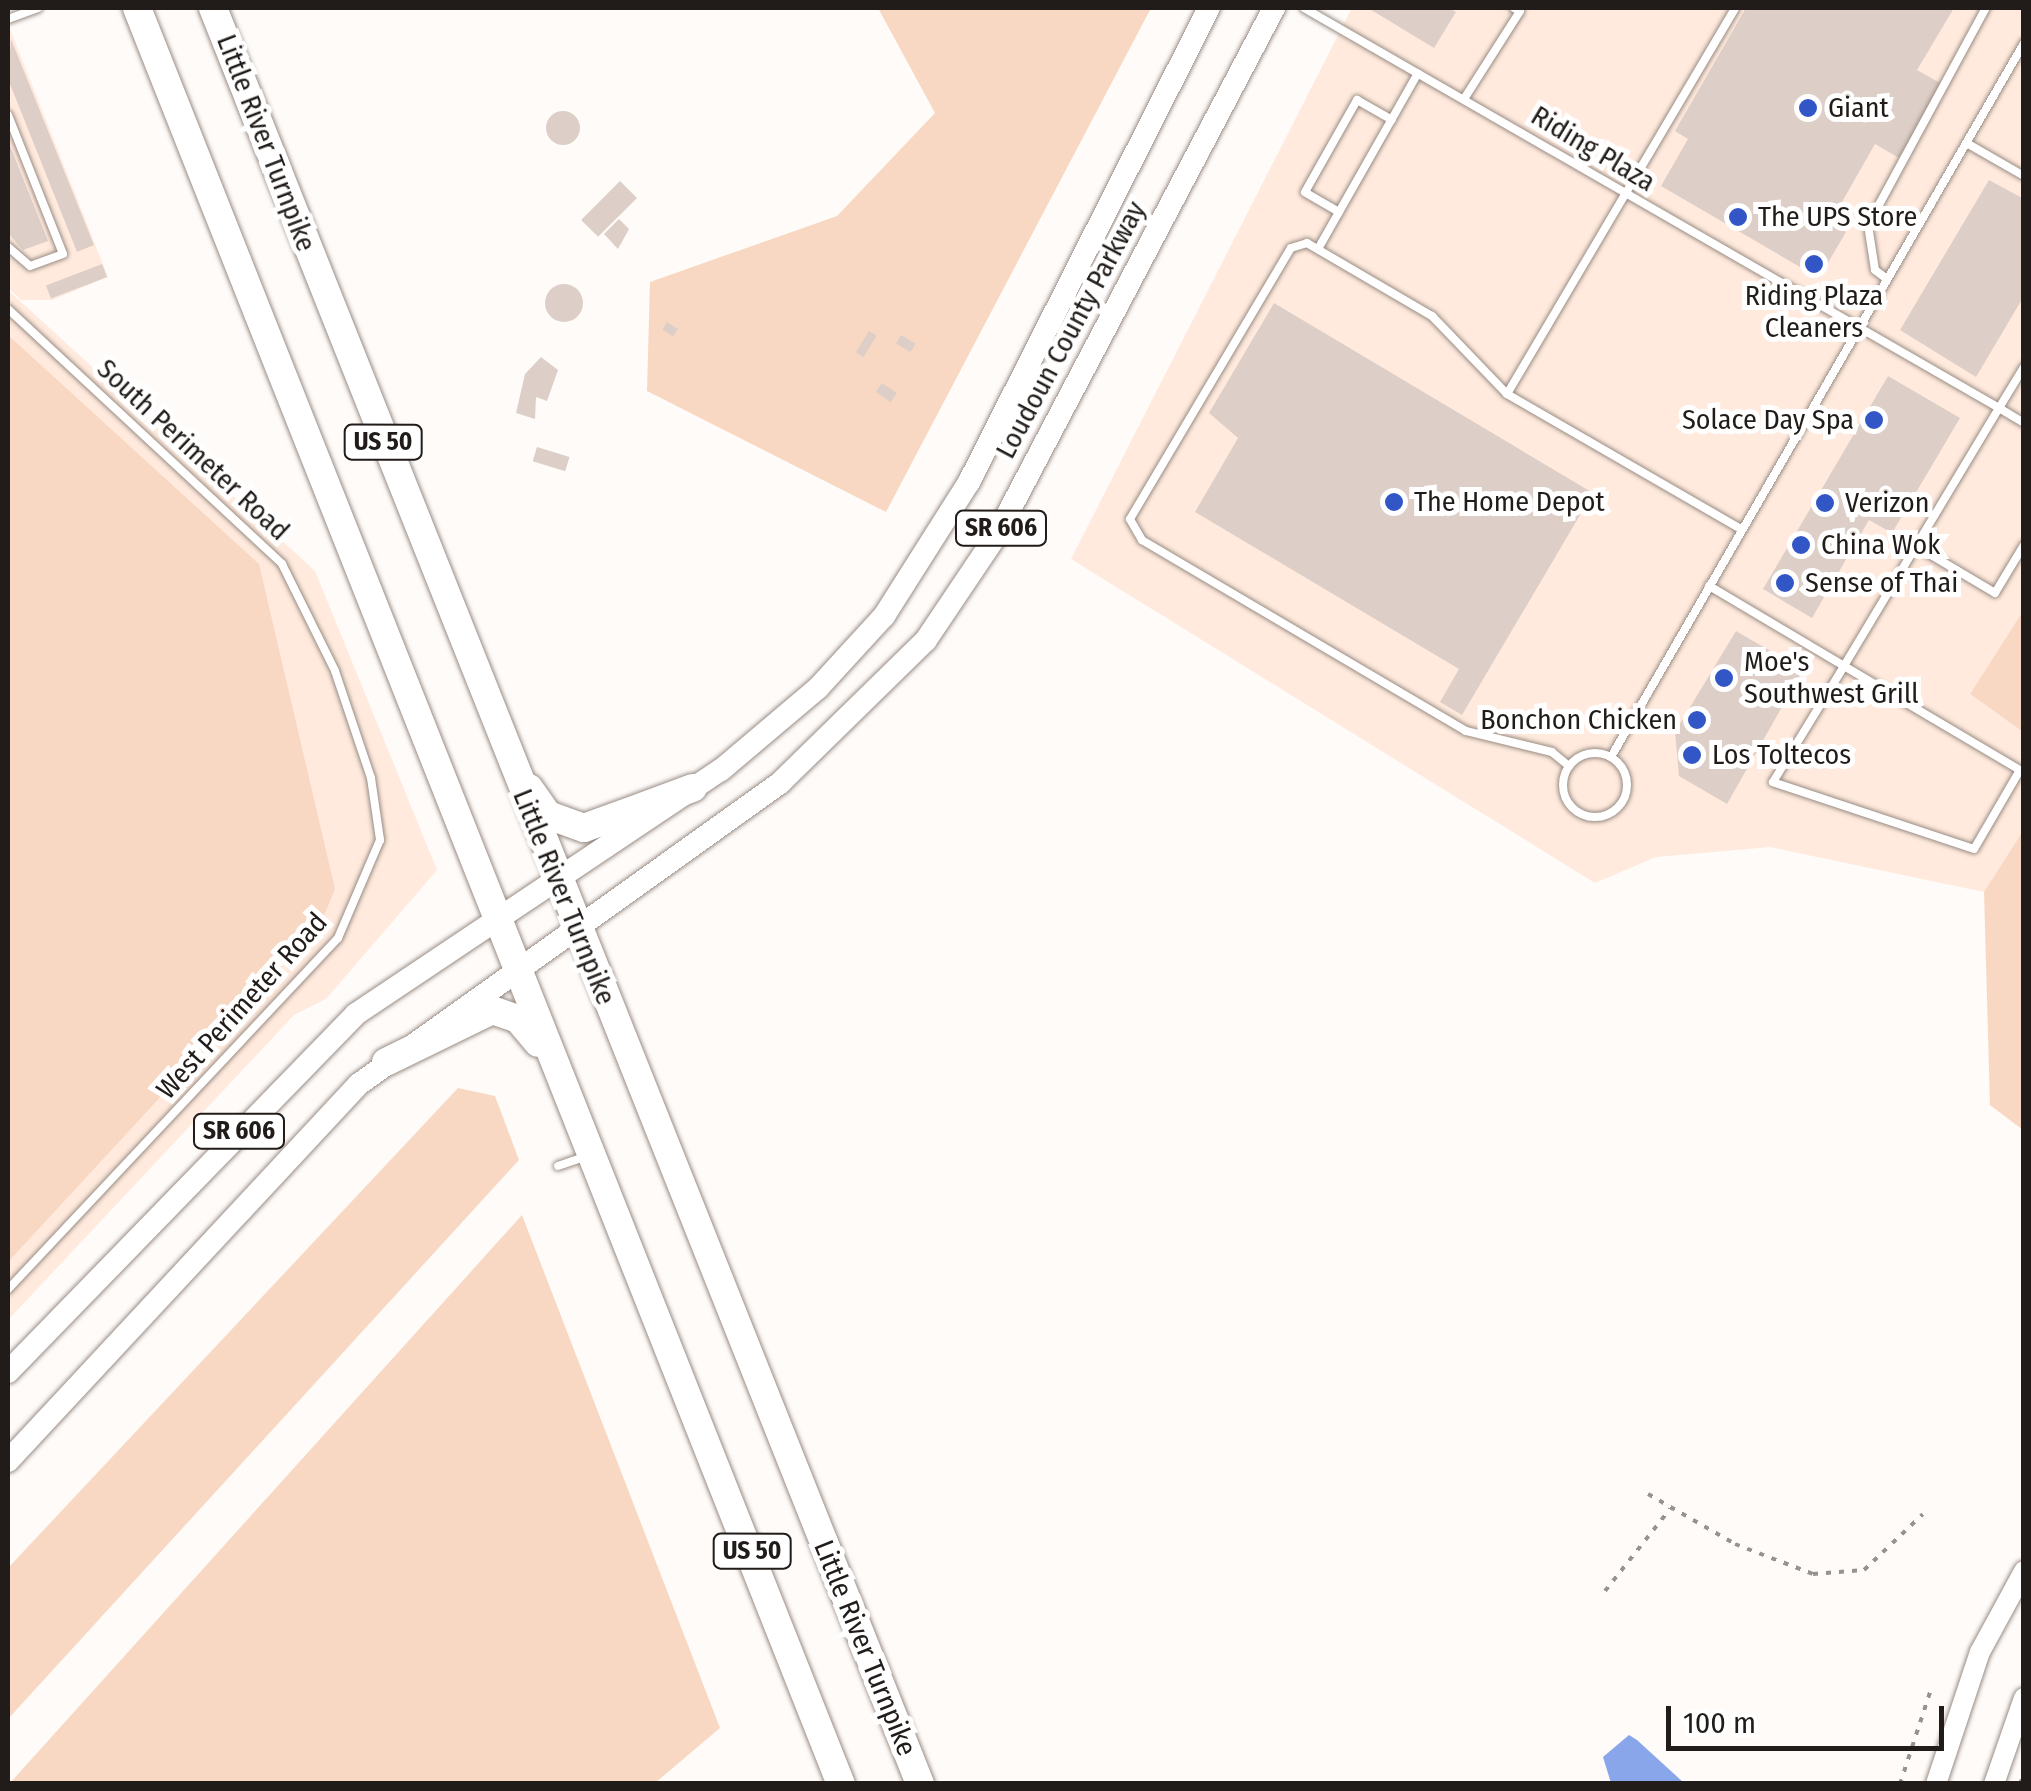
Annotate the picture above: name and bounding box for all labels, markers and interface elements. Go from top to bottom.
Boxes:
street label: Little River Turnpike [209,30,323,256]
place label: Giant [1828,91,1889,125]
marker: Giant [1797,97,1819,119]
street label: Riding Plaza [1525,99,1661,199]
street label: Loudoun County Parkway [989,196,1153,464]
place label: The UPS Store [1758,200,1917,234]
marker: The UPS Store [1727,206,1749,228]
marker: Riding Plaza Cleaners [1803,253,1825,275]
place label: Riding Plaza Cleaners [1745,279,1883,345]
street label: South Perimeter Road [90,352,296,548]
place label: Solace Day Spa [1682,403,1854,437]
marker: Solace Day Spa [1863,409,1885,431]
road number: US 50 [343,422,423,462]
place label: The Home Depot [1414,485,1605,519]
place label: Verizon [1845,486,1930,520]
marker: The Home Depot [1383,491,1405,513]
marker: Verizon [1814,492,1836,514]
road number: SR 606 [954,508,1048,548]
place label: China Wok [1821,528,1940,562]
marker: China Wok [1790,534,1812,556]
place label: Sense of Thai [1805,566,1958,600]
marker: Sense of Thai [1774,572,1796,594]
place label: Moe's Southwest Grill [1744,645,1919,711]
marker: Moe's Southwest Grill [1713,667,1735,689]
place label: Bonchon Chicken [1480,703,1677,737]
marker: Bonchon Chicken [1686,709,1708,731]
place label: Los Toltecos [1712,738,1851,772]
marker: Los Toltecos [1681,744,1703,766]
street label: Little River Turnpike [505,784,623,1010]
street label: West Perimeter Road [150,906,334,1106]
road number: SR 606 [192,1111,286,1151]
road number: US 50 [712,1531,792,1571]
street label: Little River Turnpike [806,1535,924,1761]
scale bar [1671,1686,1948,1748]
text: 100 m [1683,1705,1756,1741]

